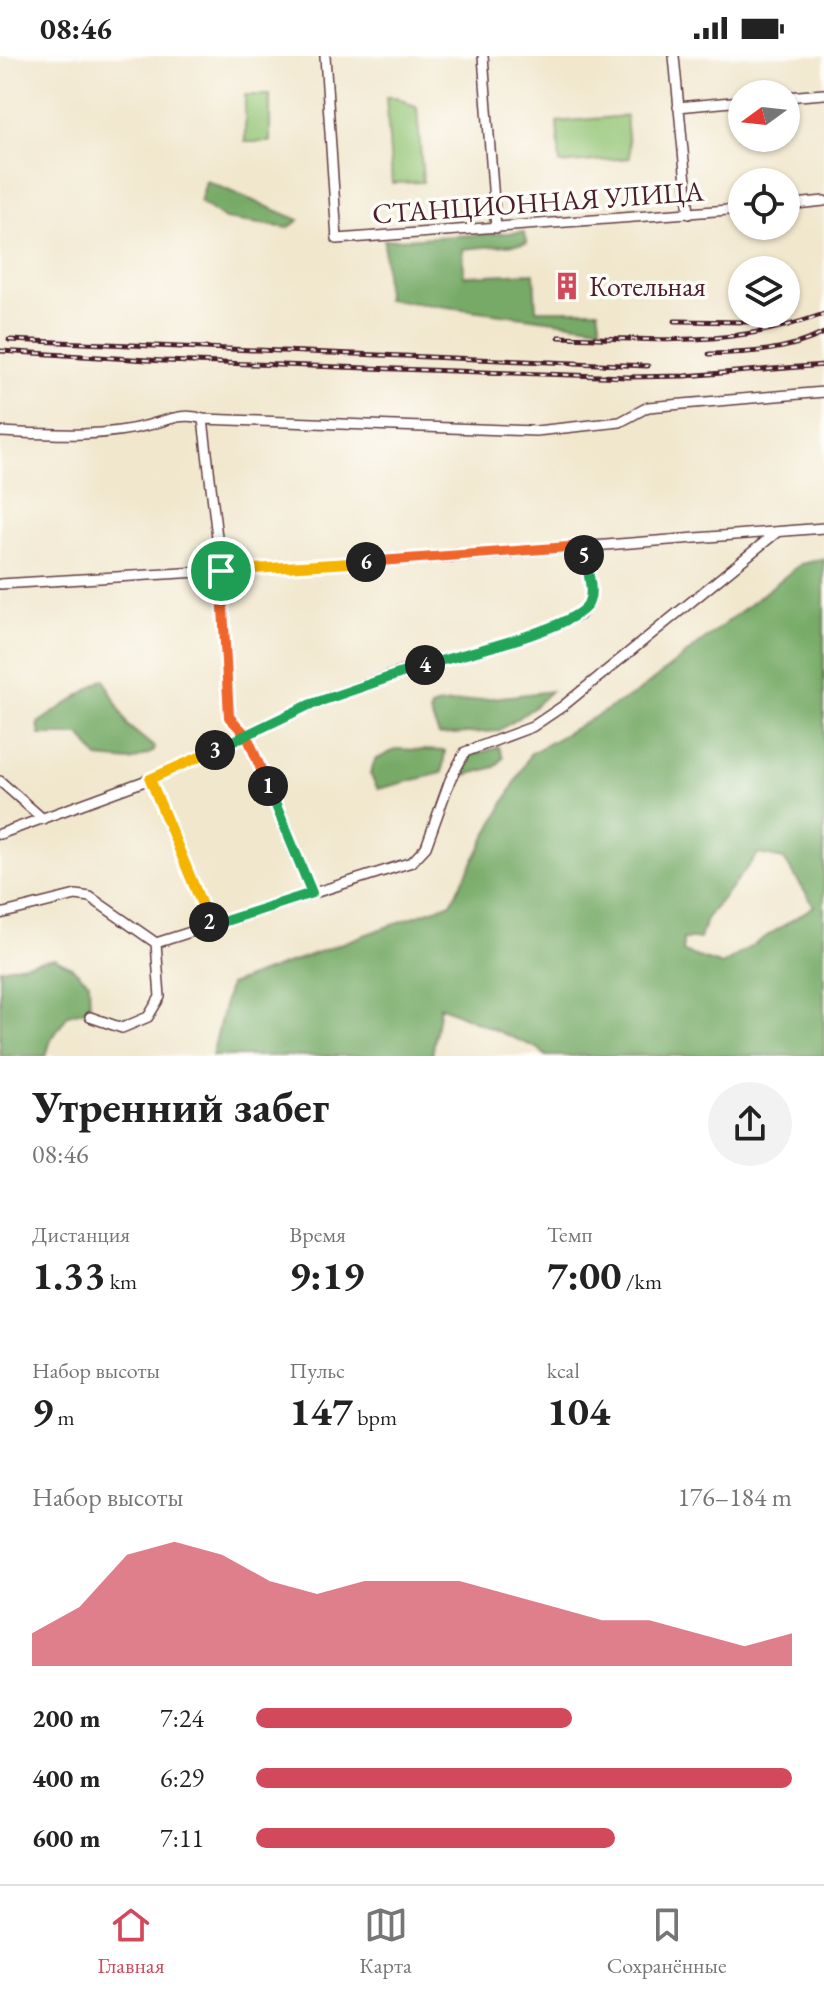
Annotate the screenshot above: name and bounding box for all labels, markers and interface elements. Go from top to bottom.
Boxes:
text: 08:46 [40,9,112,48]
north arrow [728,80,800,152]
map controls [728,80,800,328]
button: locate [728,168,800,240]
street label: СТАНЦИОННАЯ УЛИЦА [371,172,706,232]
button: layers [728,256,800,328]
place label: Котельная [589,268,706,304]
building icon: Котельная [552,271,582,301]
pin: 5 [564,535,604,575]
pin [187,537,255,605]
text: 5 [578,540,590,569]
pin: 6 [346,542,386,582]
text: 6 [360,547,372,576]
icon: arrive [199,549,243,593]
pin: 4 [405,645,445,685]
text: 4 [419,650,431,679]
pin: 3 [195,730,235,770]
text: 3 [209,735,221,764]
pin: 1 [248,766,288,806]
text: 1 [262,771,274,800]
pin: 2 [189,902,229,942]
text: 2 [203,907,215,936]
text: Утренний забег [32,1078,329,1135]
button: share [708,1082,792,1166]
text: 08:46 [32,1137,88,1171]
text: Дистанция [32,1220,130,1249]
text: Время [289,1220,346,1249]
text: Темп [547,1220,592,1249]
text: 1.33 [32,1249,105,1301]
text: 9:19 [289,1249,364,1301]
text: 7:00 [547,1249,621,1301]
text: km [105,1267,137,1296]
text: /km [621,1267,662,1296]
text: Набор высоты [32,1356,160,1385]
text: Пульс [289,1356,345,1385]
text: kcal [547,1356,580,1385]
text: 9 [32,1385,53,1437]
text: 147 [289,1385,353,1437]
text: 104 [547,1385,610,1437]
text: m [53,1403,75,1432]
text: bpm [353,1403,397,1432]
text: Набор высоты [32,1480,183,1514]
text: 176–184 m [677,1480,792,1514]
text: 200 m [32,1701,100,1735]
text: 7:24 [160,1701,204,1735]
text: 400 m [32,1761,100,1795]
text: 6:29 [160,1761,204,1795]
text: 600 m [32,1821,100,1855]
text: 7:11 [160,1821,204,1855]
tab: Главная [97,1903,164,1980]
tab: Карта [359,1903,412,1980]
tab: Сохранённые [607,1903,727,1980]

